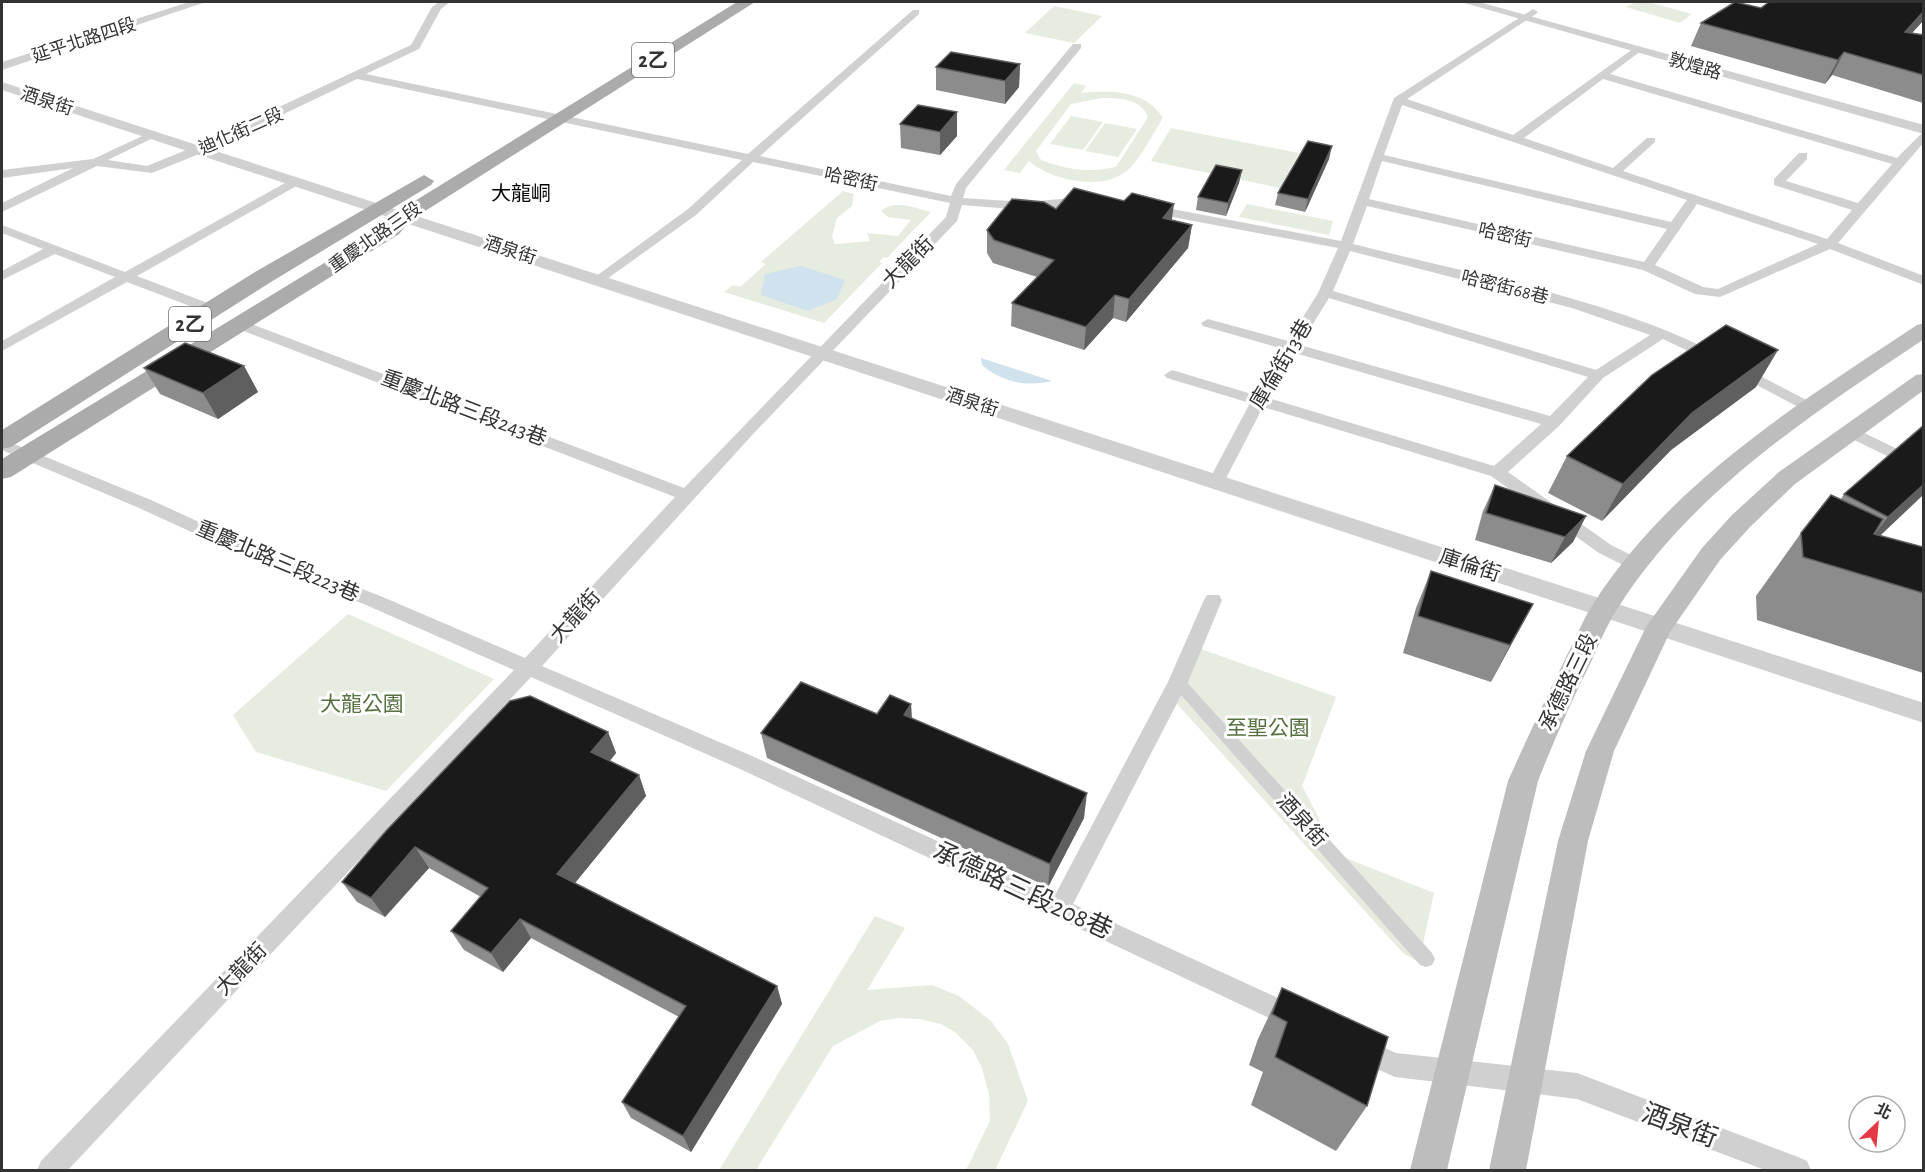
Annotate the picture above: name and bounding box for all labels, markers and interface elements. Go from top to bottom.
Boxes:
street label: 延平北路四段 [30,14,138,66]
road number: 2乙 [632,43,674,77]
street label: 敦煌路 [1666,49,1724,83]
street label: 酒泉街 [18,83,76,119]
street label: 迪化街二段 [196,104,286,158]
street label: 哈密街 [823,164,879,194]
district label: 大龍峒 [491,183,551,204]
street label: 重慶北路三段 [325,198,425,276]
street label: 哈密街 [1476,219,1534,251]
street label: 酒泉街 [481,232,539,268]
street label: 大龍街 [878,232,938,292]
street label: 哈密街68巷 [1459,267,1551,307]
road number: 2乙 [169,307,211,341]
street label: 庫倫街13巷 [1246,316,1316,412]
street label: 重慶北路三段243巷 [378,366,550,450]
street label: 酒泉街 [943,384,1001,420]
street label: 重慶北路三段223巷 [193,517,363,605]
street label: 庫倫街 [1437,545,1503,585]
street label: 大龍街 [546,585,604,647]
street label: 承德路三段 [1535,630,1601,734]
park label: 大龍公園 [320,693,404,715]
park label: 至聖公園 [1226,718,1310,739]
street label: 酒泉街 [1273,789,1331,851]
street label: 承德路三段208巷 [929,836,1117,944]
street label: 大龍街 [211,939,271,999]
north arrow [1847,1094,1907,1154]
street label: 酒泉街 [1639,1099,1721,1152]
text: 北 [1872,1100,1894,1122]

